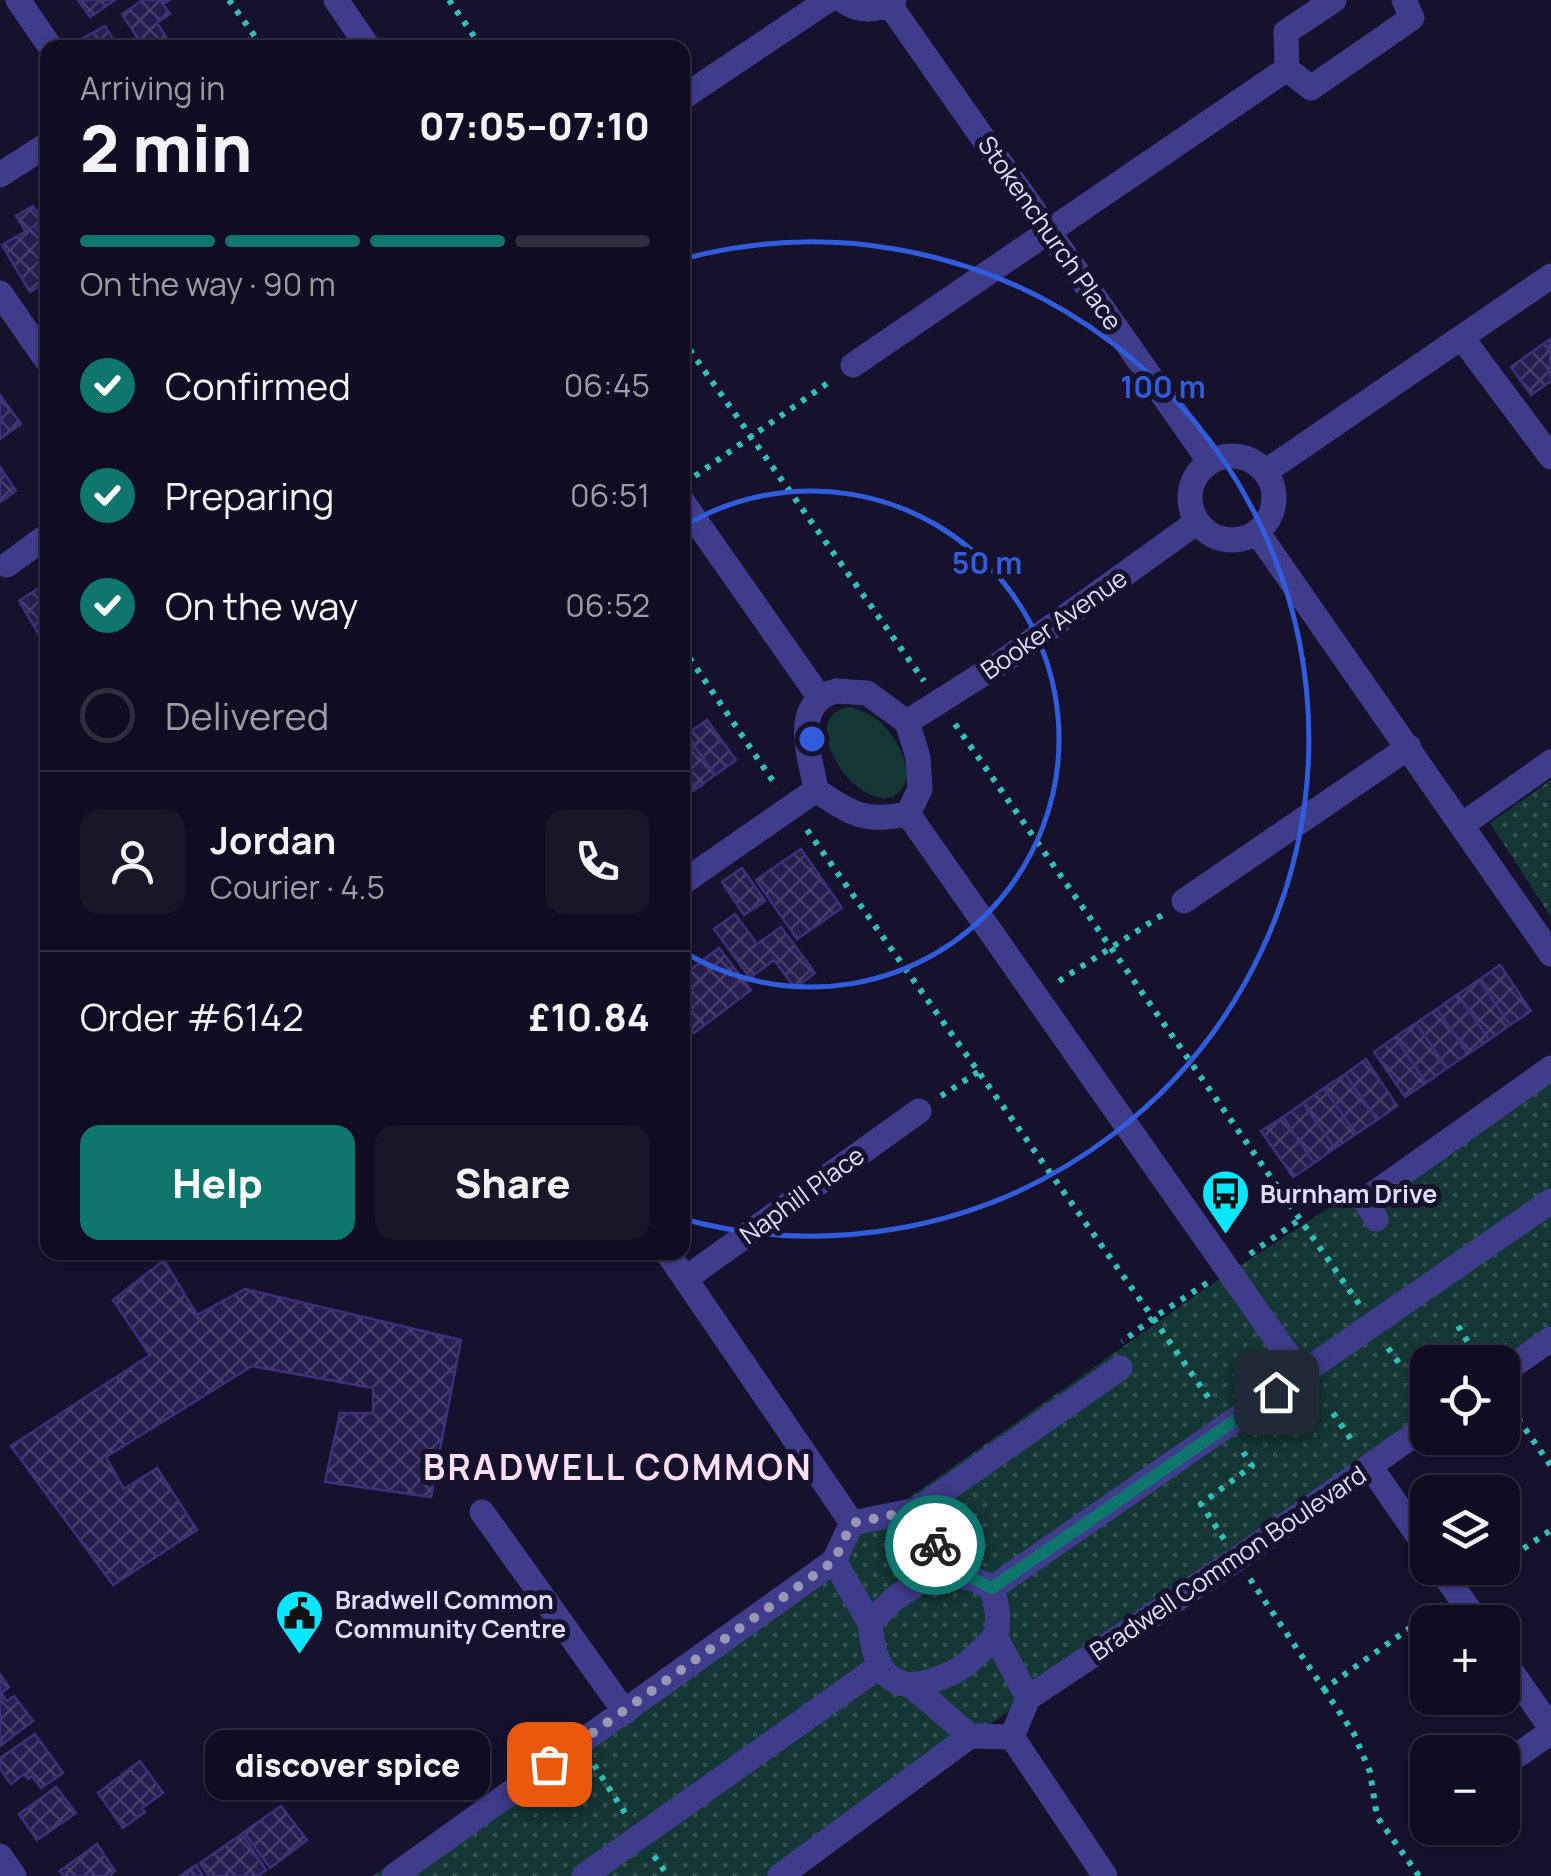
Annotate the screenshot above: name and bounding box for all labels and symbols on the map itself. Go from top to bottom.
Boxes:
street label: Stokenchurch Place [970,129,1131,337]
text: 100 m [1120,366,1206,407]
text: 50 m [952,542,1022,583]
street label: Booker Avenue [974,560,1134,687]
centre of rings [794,721,830,757]
street label: Naphill Place [732,1138,871,1252]
bus stop icon: Burnham Drive [1199,1168,1251,1236]
place label: Burnham Drive [1260,1176,1437,1211]
pin [1234,1350,1319,1435]
district label: BRADWELL COMMON [423,1443,813,1491]
street label: Bradwell Common Boulevard [1083,1457,1373,1668]
courier [885,1495,985,1595]
place label: Bradwell Common Community Centre [335,1582,566,1646]
public building icon: Bradwell Common Community Centre [274,1588,326,1656]
pin [507,1722,592,1807]
callout: discover spice [204,1729,489,1799]

